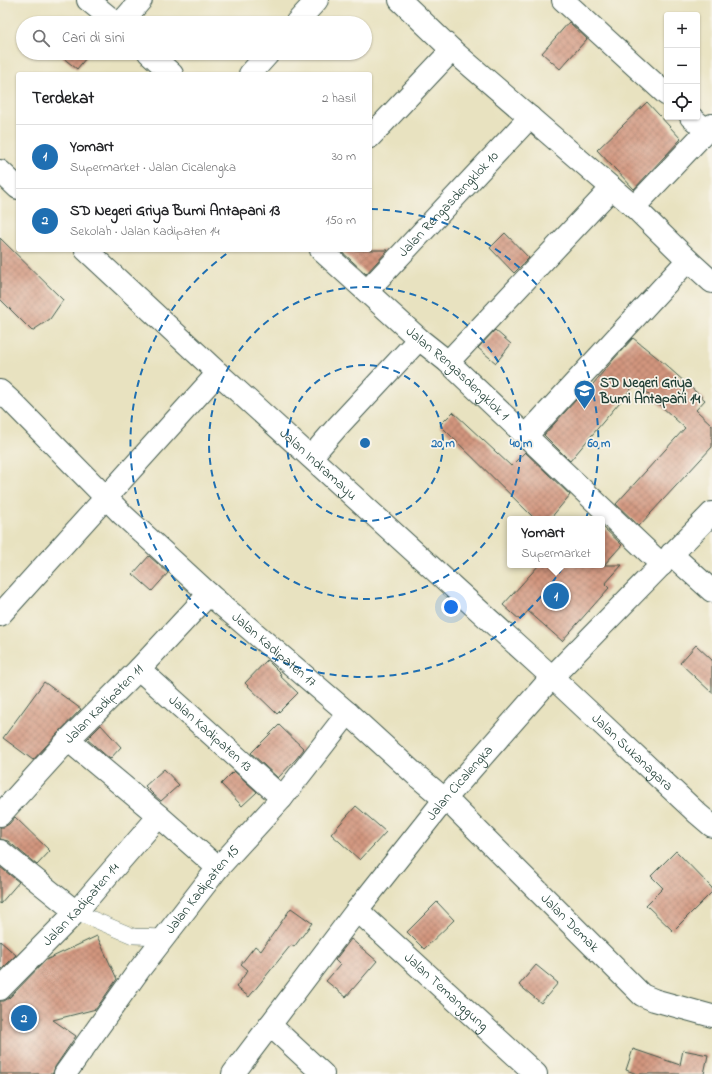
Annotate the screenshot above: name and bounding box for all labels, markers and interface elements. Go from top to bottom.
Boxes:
map controls [664,12,700,120]
button: + [664,12,700,48]
search box [16,16,372,60]
icon: search [30,27,52,49]
text: Cari di sini [62,27,125,49]
button: − [664,48,700,84]
button: locate [664,84,700,120]
text: Terdekat [32,86,94,111]
text: 2 hasil [322,89,356,108]
text: Yomart [70,136,114,158]
street label: Jalan Rengasdengklok 10 [393,146,504,262]
text: 1 [43,147,47,166]
text: 30 m [332,147,356,166]
text: Supermarket · Jalan Cicalengka [70,158,236,177]
text: SD Negeri Griya Bumi Antapani 13 [70,200,280,222]
text: 2 [42,211,48,230]
text: 150 m [325,211,356,230]
text: Sekolah · Jalan Kadipaten 14 [70,222,220,241]
street label: Jalan Rengasdengklok 1 [401,321,514,426]
place label: SD Negeri Griya Bumi Antapani 14 [599,373,701,410]
school or university icon: SD Negeri Griya Bumi Antapani 14 [571,378,597,411]
street label: Jalan Indramayu [275,423,362,505]
text: 20 m [430,435,455,453]
text: 40 m [509,435,533,453]
text: 60 m [587,435,611,453]
centre of rings [358,436,372,450]
popup [507,516,605,568]
text: Yomart [521,522,565,544]
text: Supermarket [521,544,591,563]
pin: 1 [543,581,569,611]
your location [441,597,461,617]
street label: Jalan Kadipaten 17 [227,607,321,692]
street label: Jalan Kadipaten 11 [59,659,149,749]
street label: Jalan Kadipaten 13 [164,690,257,777]
street label: Jalan Sukanagara [586,708,678,796]
street label: Jalan Cicalengka [421,740,498,825]
street label: Jalan Kadipaten 15 [160,841,244,938]
street label: Jalan Kadipaten 14 [37,858,125,951]
street label: Jalan Demak [536,889,605,958]
street label: Jalan Temanggung [399,947,493,1037]
pin: 2 [11,1003,37,1033]

